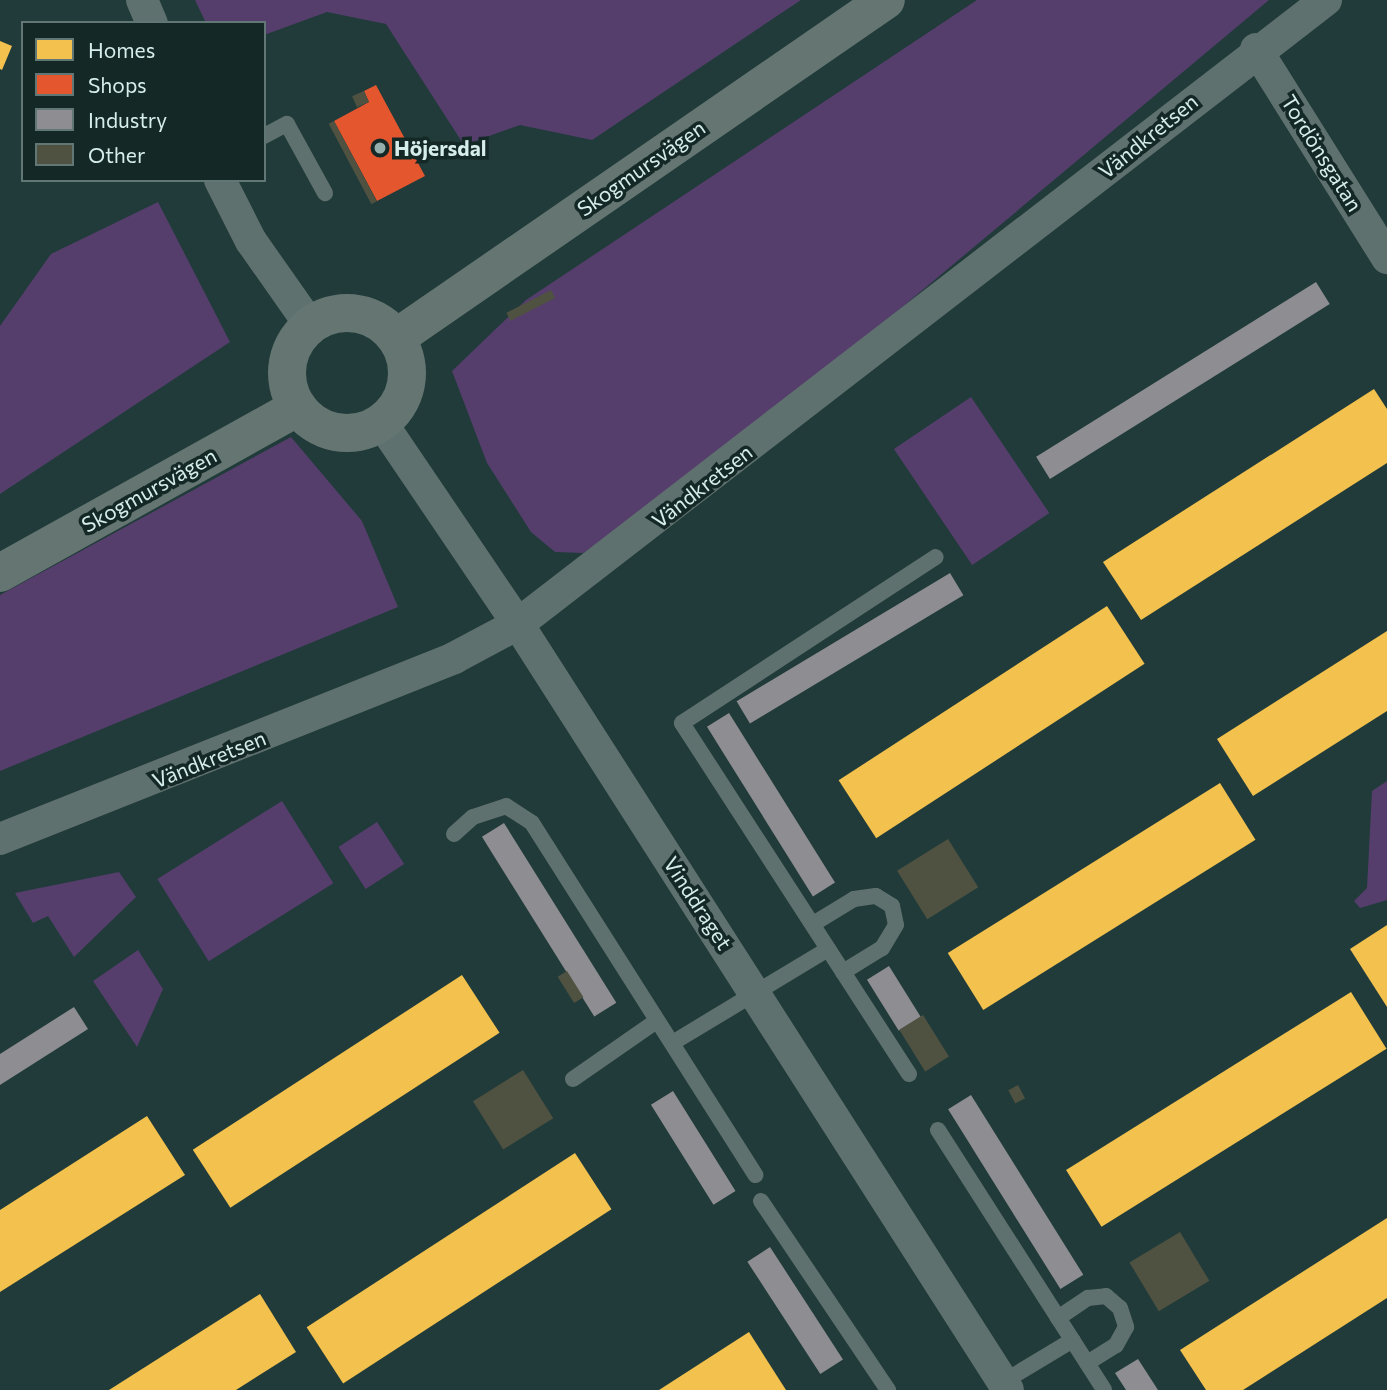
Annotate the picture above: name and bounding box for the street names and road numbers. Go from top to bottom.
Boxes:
street label: Vändkretsen [1093,88,1203,184]
street label: Tordönsgatan [1276,90,1368,216]
street label: Skogmursvägen [572,115,710,221]
street label: Vändkretsen [647,439,757,533]
street label: Skogmursvägen [77,443,221,537]
street label: Vändkretsen [149,725,269,793]
street label: Vinddraget [659,852,737,954]

